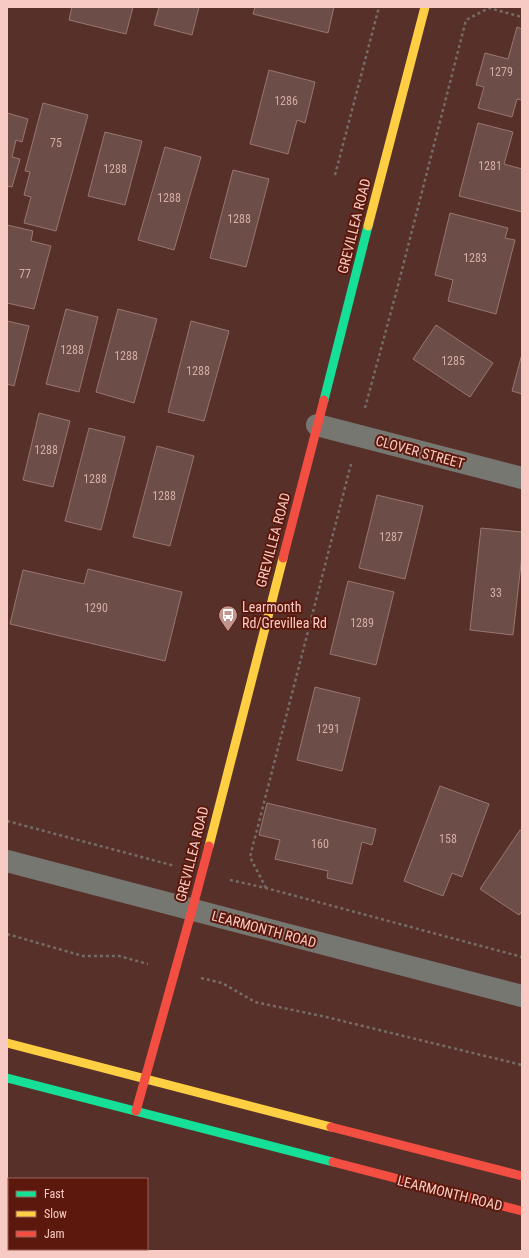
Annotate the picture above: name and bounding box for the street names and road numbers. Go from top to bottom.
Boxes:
street label: GREVILLEA ROAD [334,177,374,275]
street label: CLOVER STREET [374,432,466,472]
street label: GREVILLEA ROAD [253,491,293,589]
street label: GREVILLEA ROAD [172,805,212,903]
street label: LEARMONTH ROAD [210,907,318,951]
street label: LEARMONTH ROAD [396,1172,504,1214]

